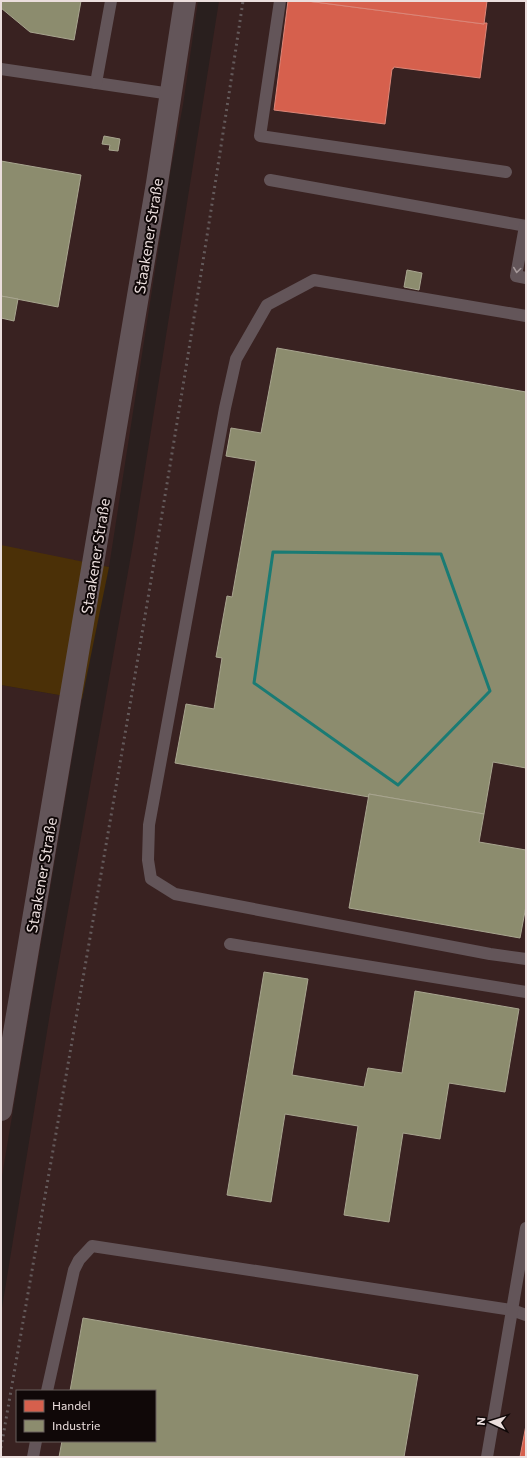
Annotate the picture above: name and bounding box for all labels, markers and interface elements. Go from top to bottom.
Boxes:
street label: Staakener Straße [130,177,166,295]
one-way arrow [513,266,522,273]
street label: Staakener Straße [77,497,113,615]
street label: Staakener Straße [22,816,60,934]
legend [16,1390,156,1442]
text: Handel [52,1398,90,1412]
north arrow [471,1402,511,1442]
text: N [474,1417,487,1426]
text: Industrie [52,1418,100,1432]

